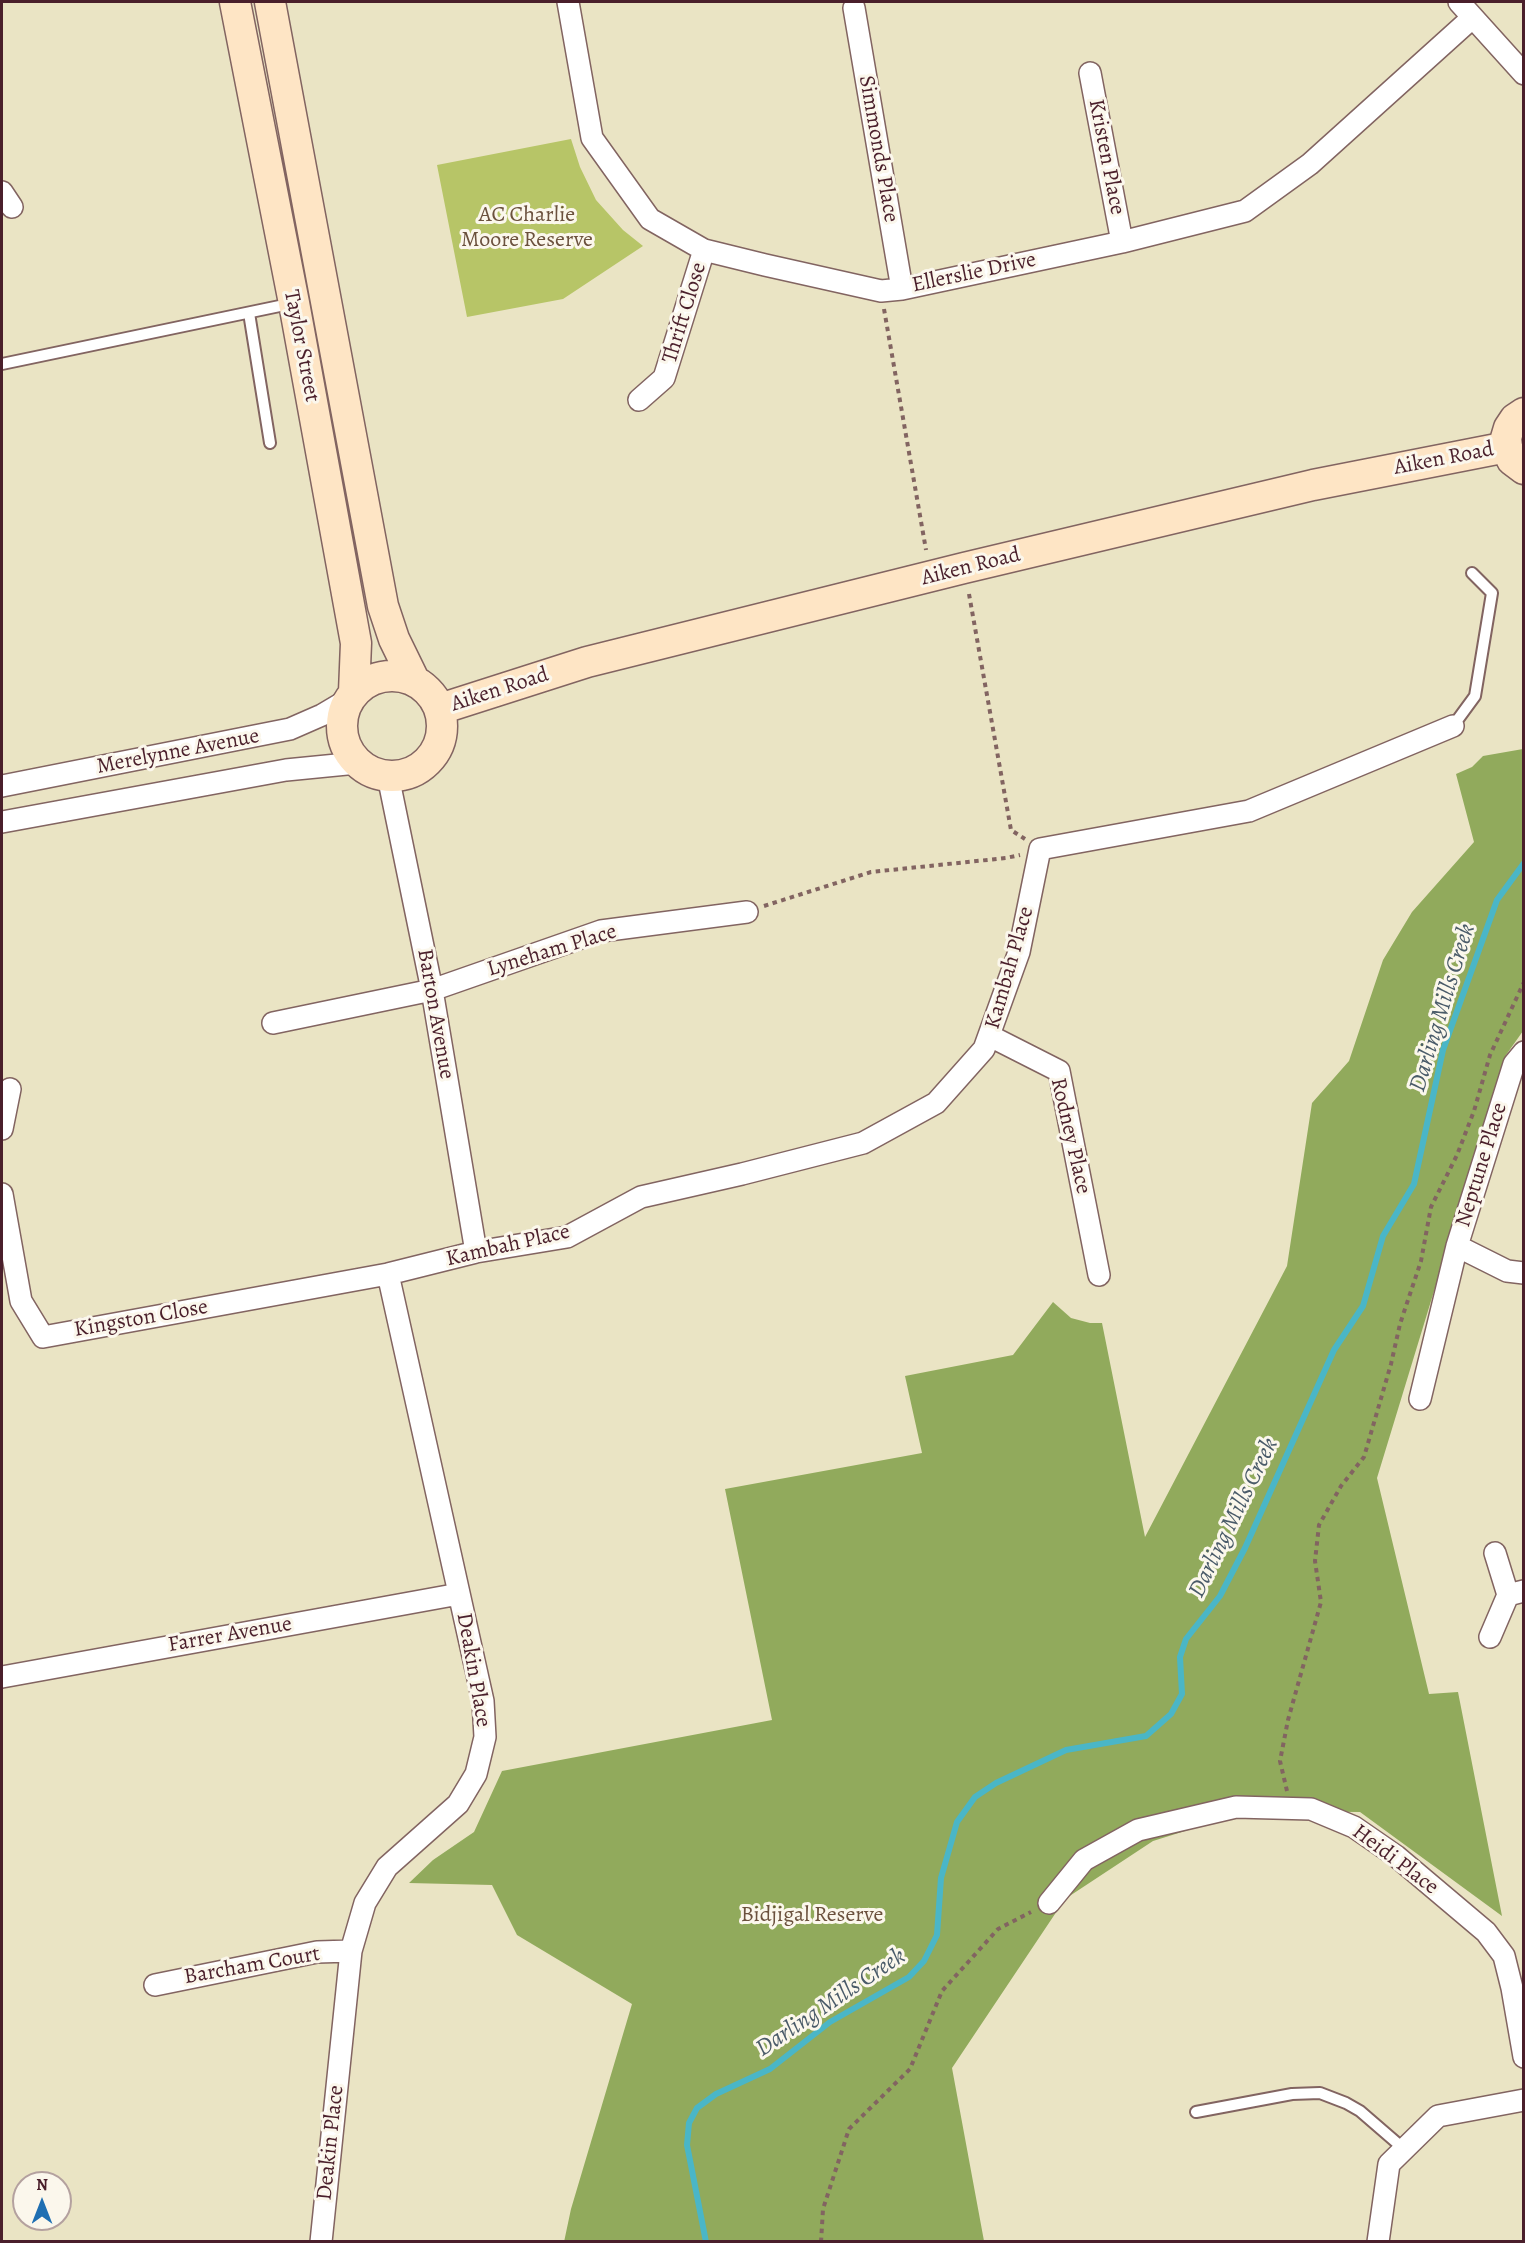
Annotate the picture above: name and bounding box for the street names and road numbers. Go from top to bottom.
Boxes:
street label: Simmonds Place [852,73,904,225]
street label: Kristen Place [1082,97,1130,217]
street label: Ellerslie Drive [910,247,1038,299]
street label: Thrift Close [657,259,713,367]
street label: Taylor Street [277,288,325,404]
street label: Aiken Road [1392,436,1496,482]
street label: Aiken Road [919,542,1023,592]
street label: Aiken Road [448,662,552,718]
street label: Merelynne Avenue [94,723,262,781]
street label: Kambah Place [980,904,1040,1032]
street label: Lyneham Place [484,919,620,983]
street label: Barton Avenue [411,947,459,1081]
street label: Rodney Place [1044,1075,1096,1197]
street label: Neptune Place [1451,1100,1513,1230]
street label: Kambah Place [444,1219,572,1273]
street label: Kingston Close [72,1294,210,1344]
street label: Farrer Avenue [166,1611,294,1659]
street label: Deakin Place [450,1611,496,1729]
street label: Heidi Place [1347,1819,1443,1901]
street label: Barcham Court [182,1941,322,1991]
street label: Deakin Place [312,2084,350,2202]

